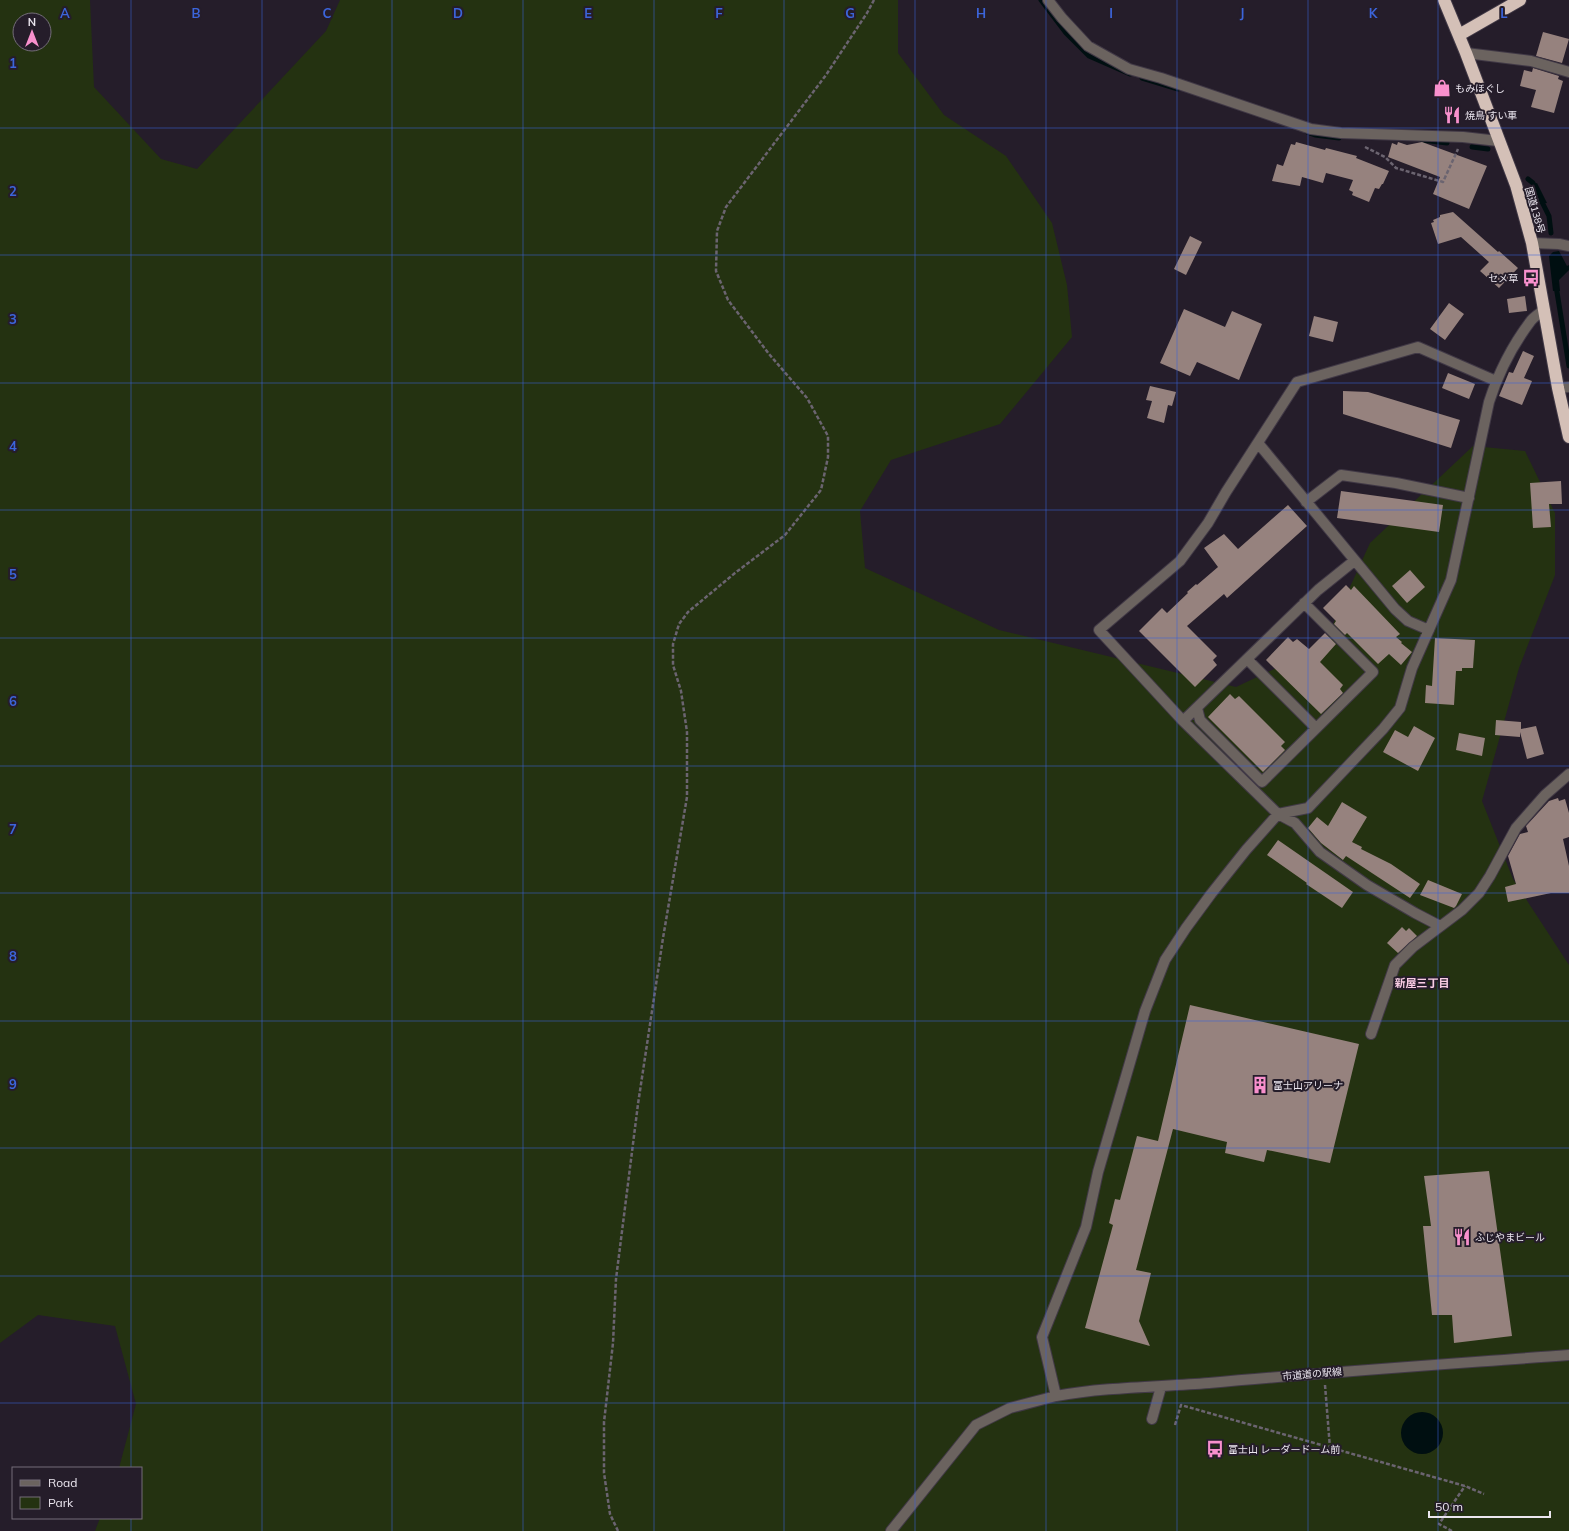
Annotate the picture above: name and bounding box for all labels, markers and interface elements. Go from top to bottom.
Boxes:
text: A [60,5,70,21]
text: B [192,5,201,21]
text: C [323,5,332,21]
text: D [453,5,463,21]
text: E [584,5,592,21]
text: F [715,5,723,21]
text: G [845,5,855,21]
text: H [976,5,986,21]
text: I [1109,5,1113,21]
text: J [1240,5,1244,21]
text: K [1369,5,1379,21]
text: L [1500,5,1508,21]
north arrow [12,12,52,52]
text: N [28,15,36,29]
text: 1 [9,55,17,71]
shop icon: もみほぐし [1432,78,1452,98]
place label: もみほぐし [1455,82,1505,95]
restaurant icon: 焼鳥 すい車 [1442,105,1462,125]
place label: 焼鳥 すい車 [1465,109,1518,122]
text: 2 [9,183,17,199]
street label: 国道138号 [1522,185,1548,235]
bus stop icon: セメ草 [1521,268,1541,288]
place label: セメ草 [1488,272,1518,285]
text: 3 [9,311,17,327]
text: 4 [9,438,17,454]
text: 5 [9,566,17,582]
text: 6 [9,693,17,709]
text: 7 [9,821,17,837]
text: 8 [9,948,17,964]
district label: 新屋三丁目 [1395,976,1450,990]
building icon: 富士山アリーナ [1250,1075,1270,1095]
text: 9 [9,1076,17,1092]
place label: 富士山アリーナ [1273,1079,1343,1092]
restaurant icon: ふじやまビール [1452,1227,1472,1247]
place label: ふじやまビール [1475,1231,1545,1244]
street label: 市道道の駅線 [1282,1365,1342,1383]
bus stop icon: 富士山 レーダードーム前 [1205,1439,1225,1459]
place label: 富士山 レーダードーム前 [1228,1443,1340,1456]
legend [12,1467,142,1519]
text: Road [48,1475,77,1490]
scale bar [1429,1493,1550,1519]
text: Park [48,1495,74,1510]
text: 50 m [1435,1499,1463,1514]

